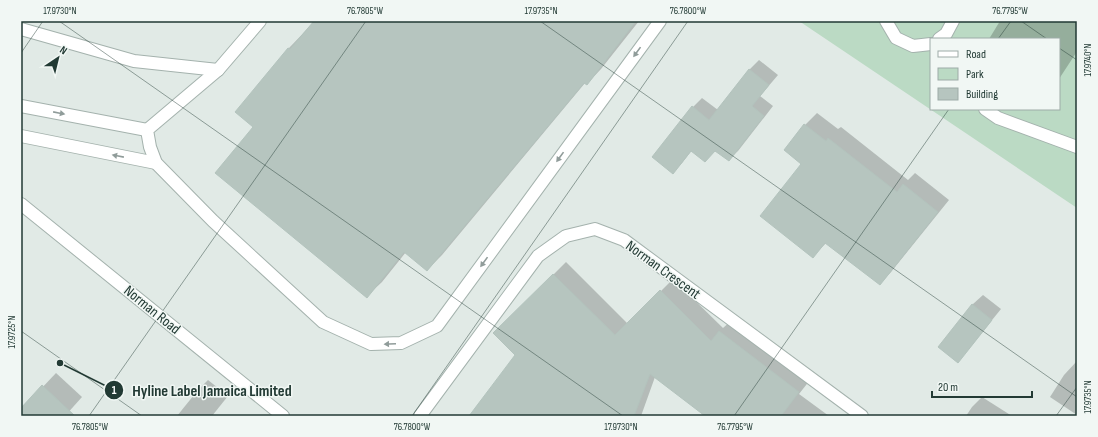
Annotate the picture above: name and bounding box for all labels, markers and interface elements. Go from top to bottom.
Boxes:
text: 17.9730°N [43,5,77,17]
text: 76.7805°W [347,5,383,17]
text: 17.9735°N [525,5,557,17]
text: 76.7800°W [670,5,707,17]
text: 76.7795°W [992,5,1028,17]
north arrow [38,38,78,78]
legend [930,38,1060,110]
text: N [57,43,70,57]
text: 17.9740°N [1082,44,1094,76]
one-way arrow [633,47,641,58]
text: Road [966,47,986,62]
text: Park [966,67,984,82]
text: Building [966,87,998,102]
one-way arrow [53,110,65,116]
one-way arrow [112,152,124,158]
one-way arrow [556,152,565,163]
street label: Norman Crescent [622,236,705,304]
one-way arrow [480,257,488,268]
street label: Norman Road [120,281,184,339]
text: 17.9725°N [6,316,18,348]
one-way arrow [384,340,396,347]
scale bar [932,373,1032,399]
callout: Hyline Label Jamaica Limited [104,376,299,404]
text: 20 m [938,380,958,395]
text: 17.9735°N [1082,381,1094,413]
text: Hyline Label Jamaica Limited [132,382,292,401]
text: 1 [112,383,117,398]
text: 76.7805°W [72,421,108,433]
text: 76.7800°W [394,421,431,433]
text: 17.9730°N [604,421,638,433]
text: 76.7795°W [717,421,753,433]

